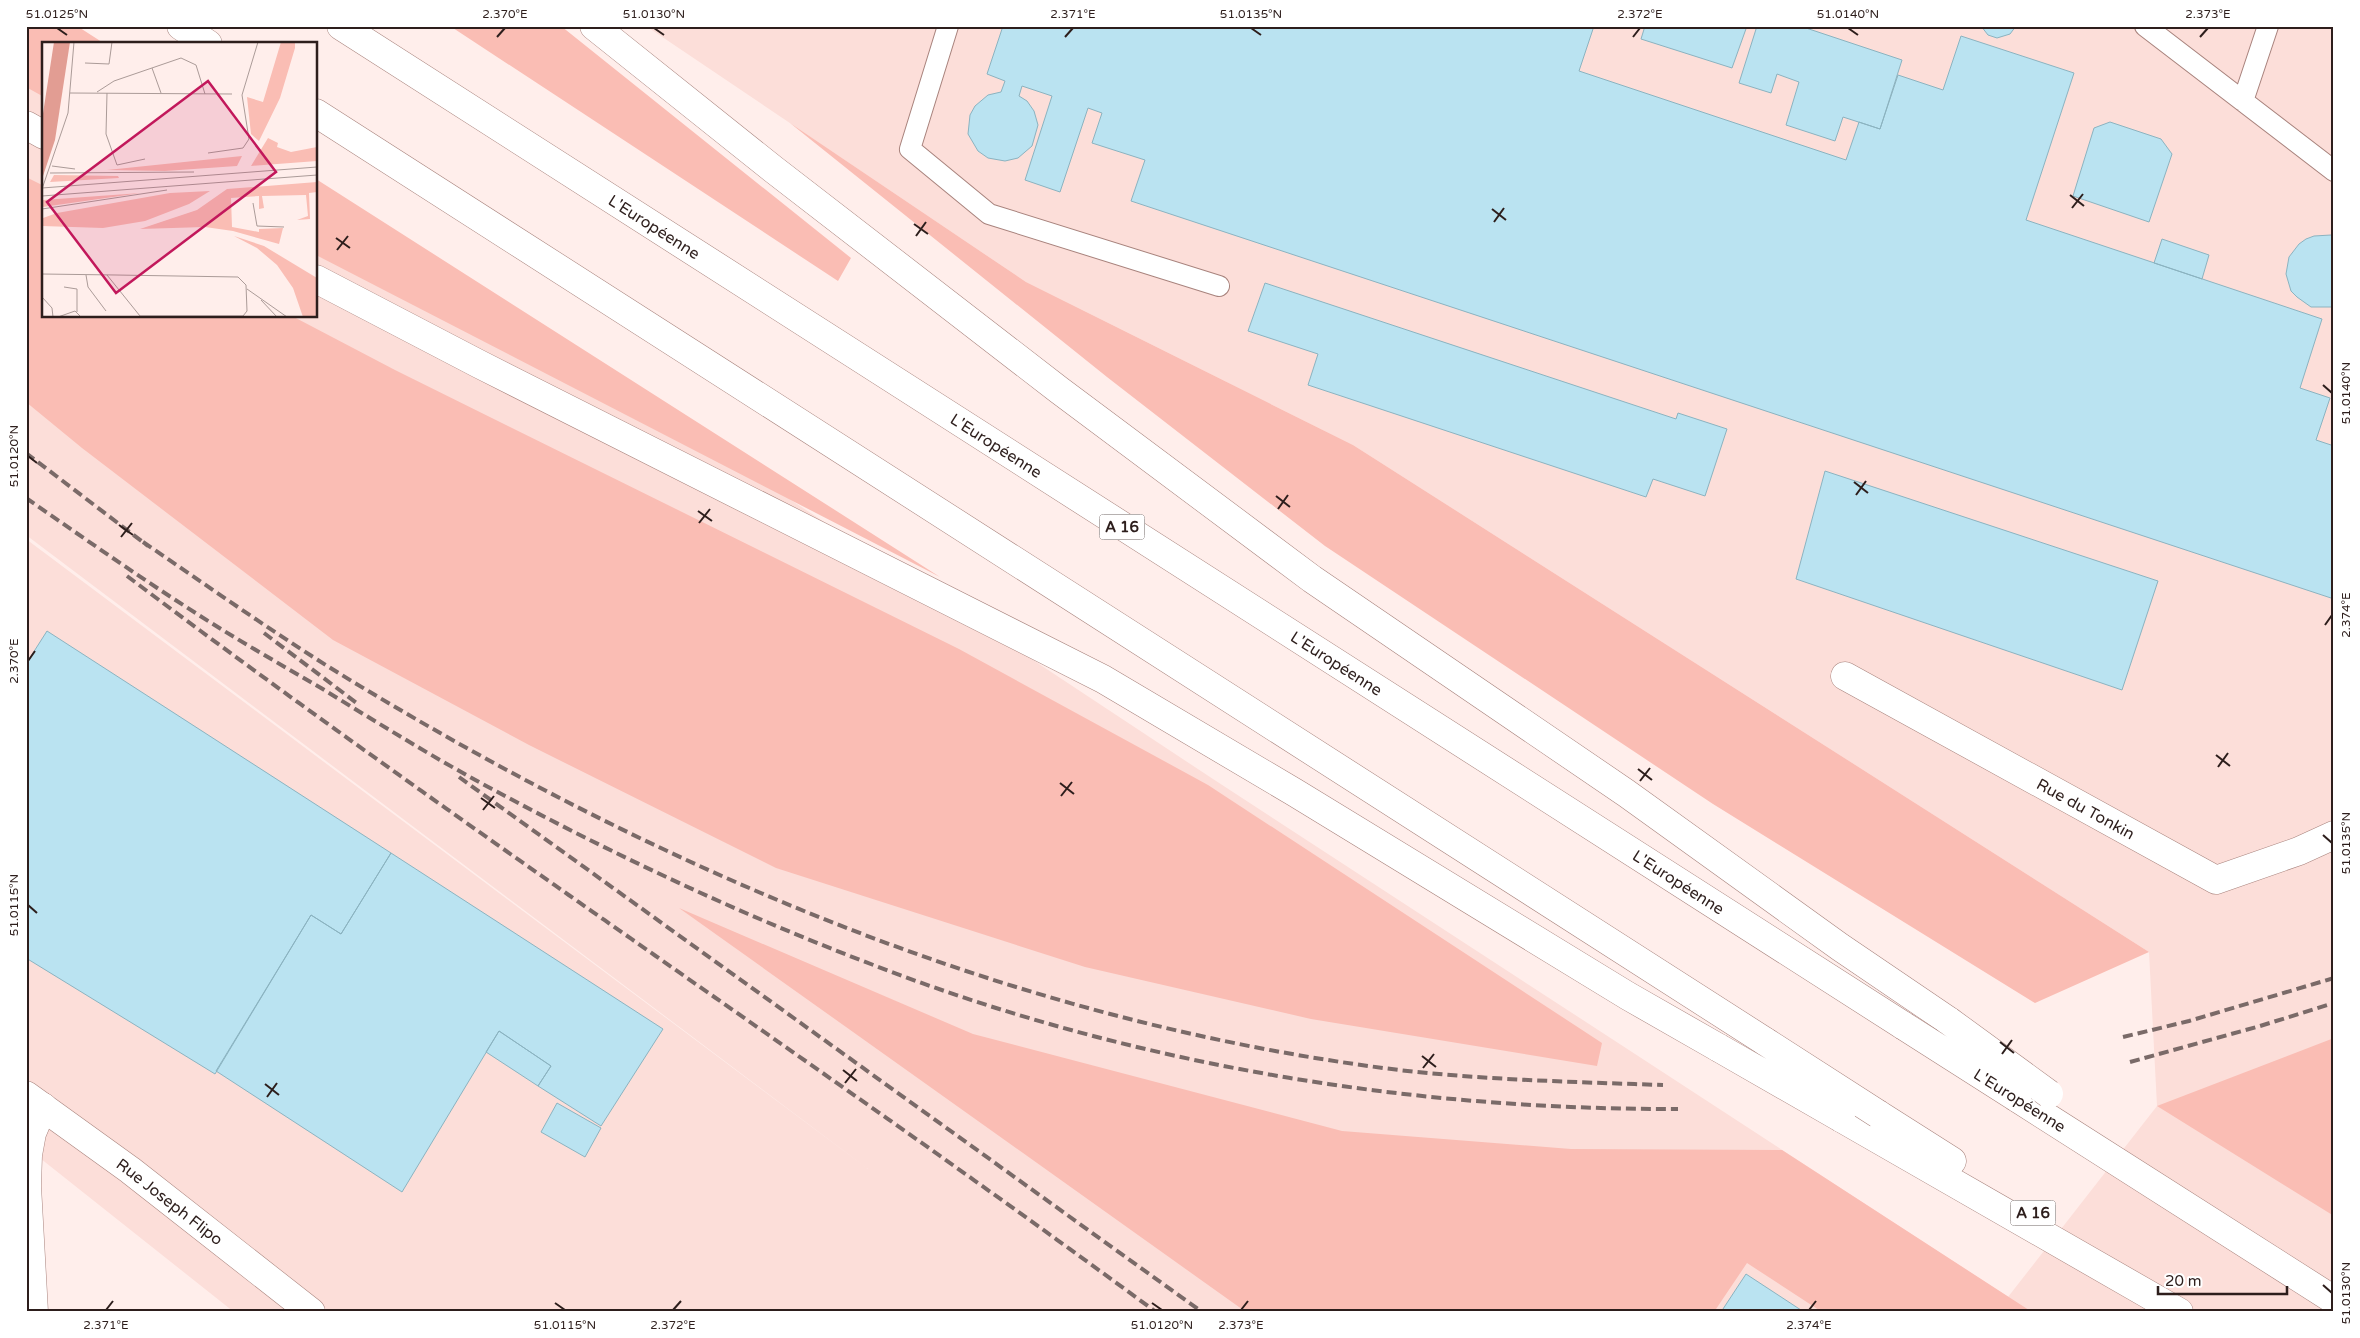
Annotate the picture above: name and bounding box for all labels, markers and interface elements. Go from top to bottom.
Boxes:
text: 51.0125°N [26,7,88,21]
text: 2.370°E [482,7,528,21]
text: 51.0130°N [623,7,685,21]
text: 2.371°E [1050,7,1096,21]
text: 51.0135°N [1220,7,1282,21]
text: 2.372°E [1617,7,1663,21]
text: 51.0140°N [1817,7,1879,21]
text: 2.373°E [2185,7,2231,21]
inset map [42,42,318,318]
street label: L'Européenne [604,191,703,264]
text: 51.0140°N [2339,362,2353,424]
street label: L'Européenne [946,409,1045,483]
text: 51.0120°N [7,425,21,487]
road number: A 16 [1100,514,1144,540]
text: 2.374°E [2339,592,2353,638]
street label: L'Européenne [1287,627,1386,701]
text: 2.370°E [7,638,21,684]
street label: Rue du Tonkin [2033,774,2138,844]
text: 51.0135°N [2339,812,2353,874]
street label: L'Européenne [1629,846,1728,919]
text: 51.0115°N [7,874,21,936]
street label: L'Européenne [1970,1065,2069,1137]
street label: Rue Joseph Flipo [112,1154,227,1250]
road number: A 16 [2010,1200,2056,1226]
text: 51.0130°N [2339,1262,2353,1324]
scale bar [2158,1263,2286,1295]
text: 20 m [2165,1272,2202,1290]
text: 2.371°E [83,1318,129,1332]
text: 51.0115°N [534,1318,596,1332]
text: 2.372°E [650,1318,696,1332]
text: 51.0120°N [1131,1318,1193,1332]
text: 2.373°E [1218,1318,1264,1332]
text: 2.374°E [1786,1318,1832,1332]

